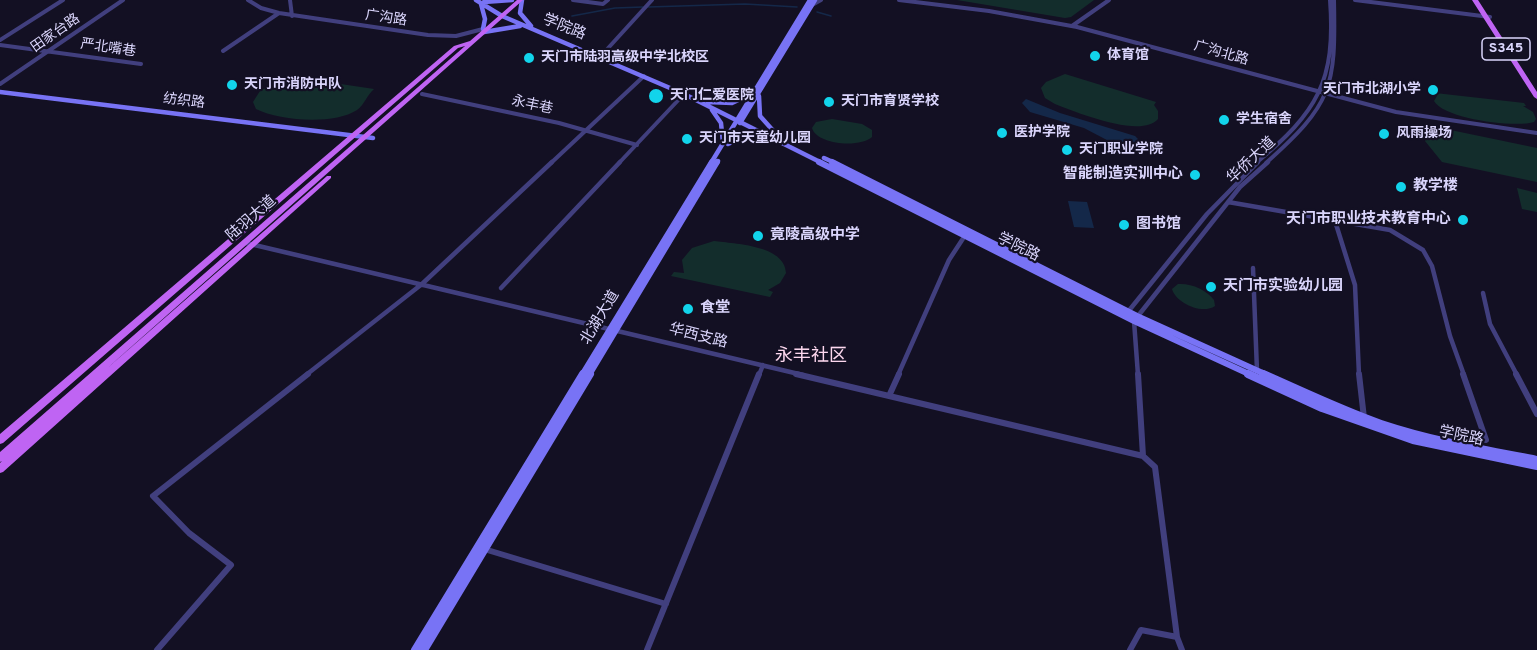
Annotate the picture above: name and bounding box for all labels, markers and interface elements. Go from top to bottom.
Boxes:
street label: 广沟路 [364,8,408,30]
street label: 田家台路 [28,11,84,57]
street label: 学院路 [540,11,588,45]
street label: 严北嘴巷 [79,37,137,61]
street label: 广沟北路 [1192,38,1250,70]
road number: S345 [1482,38,1530,60]
place label: 体育馆 [1107,48,1149,64]
marker: 体育馆 [1088,49,1102,63]
place label: 天门市陆羽高级中学北校区 [541,50,709,66]
marker: 天门市陆羽高级中学北校区 [522,51,536,65]
place label: 天门市消防中队 [244,77,342,93]
marker: 天门市消防中队 [225,78,239,92]
place label: 天门市北湖小学 [1323,82,1421,98]
marker: 天门市北湖小学 [1426,83,1440,97]
marker: 天门仁爱医院 [647,87,665,105]
place label: 天门仁爱医院 [670,88,754,104]
street label: 纺织路 [162,91,206,113]
street label: 永丰巷 [510,93,554,119]
place label: 天门市育贤学校 [841,94,939,110]
marker: 天门市育贤学校 [822,95,836,109]
place label: 学生宿舍 [1236,112,1292,128]
marker: 学生宿舍 [1217,113,1231,127]
place label: 医护学院 [1014,125,1070,141]
marker: 医护学院 [995,126,1009,140]
place label: 风雨操场 [1396,126,1452,142]
marker: 风雨操场 [1377,127,1391,141]
place label: 天门市天童幼儿园 [699,131,811,147]
marker: 天门市天童幼儿园 [680,132,694,146]
street label: 华侨大道 [1224,134,1280,188]
place label: 天门职业学院 [1079,142,1163,158]
marker: 天门职业学院 [1060,143,1074,157]
place label: 智能制造实训中心 [1063,166,1183,184]
marker: 智能制造实训中心 [1188,168,1202,182]
place label: 教学楼 [1413,178,1458,196]
marker: 教学楼 [1394,180,1408,194]
street label: 陆羽大道 [223,193,281,245]
place label: 天门市职业技术教育中心 [1286,211,1451,229]
marker: 天门市职业技术教育中心 [1456,213,1470,227]
place label: 图书馆 [1136,216,1181,234]
marker: 图书馆 [1117,218,1131,232]
place label: 竟陵高级中学 [770,227,860,245]
marker: 竟陵高级中学 [751,229,765,243]
street label: 学院路 [994,230,1042,266]
place label: 天门市实验幼儿园 [1223,278,1343,296]
marker: 天门市实验幼儿园 [1204,280,1218,294]
street label: 北湖大道 [578,288,624,348]
place label: 食堂 [700,300,730,318]
marker: 食堂 [681,302,695,316]
street label: 华西支路 [667,321,729,353]
district label: 永丰社区 [775,346,847,368]
street label: 学院路 [1437,424,1485,450]

